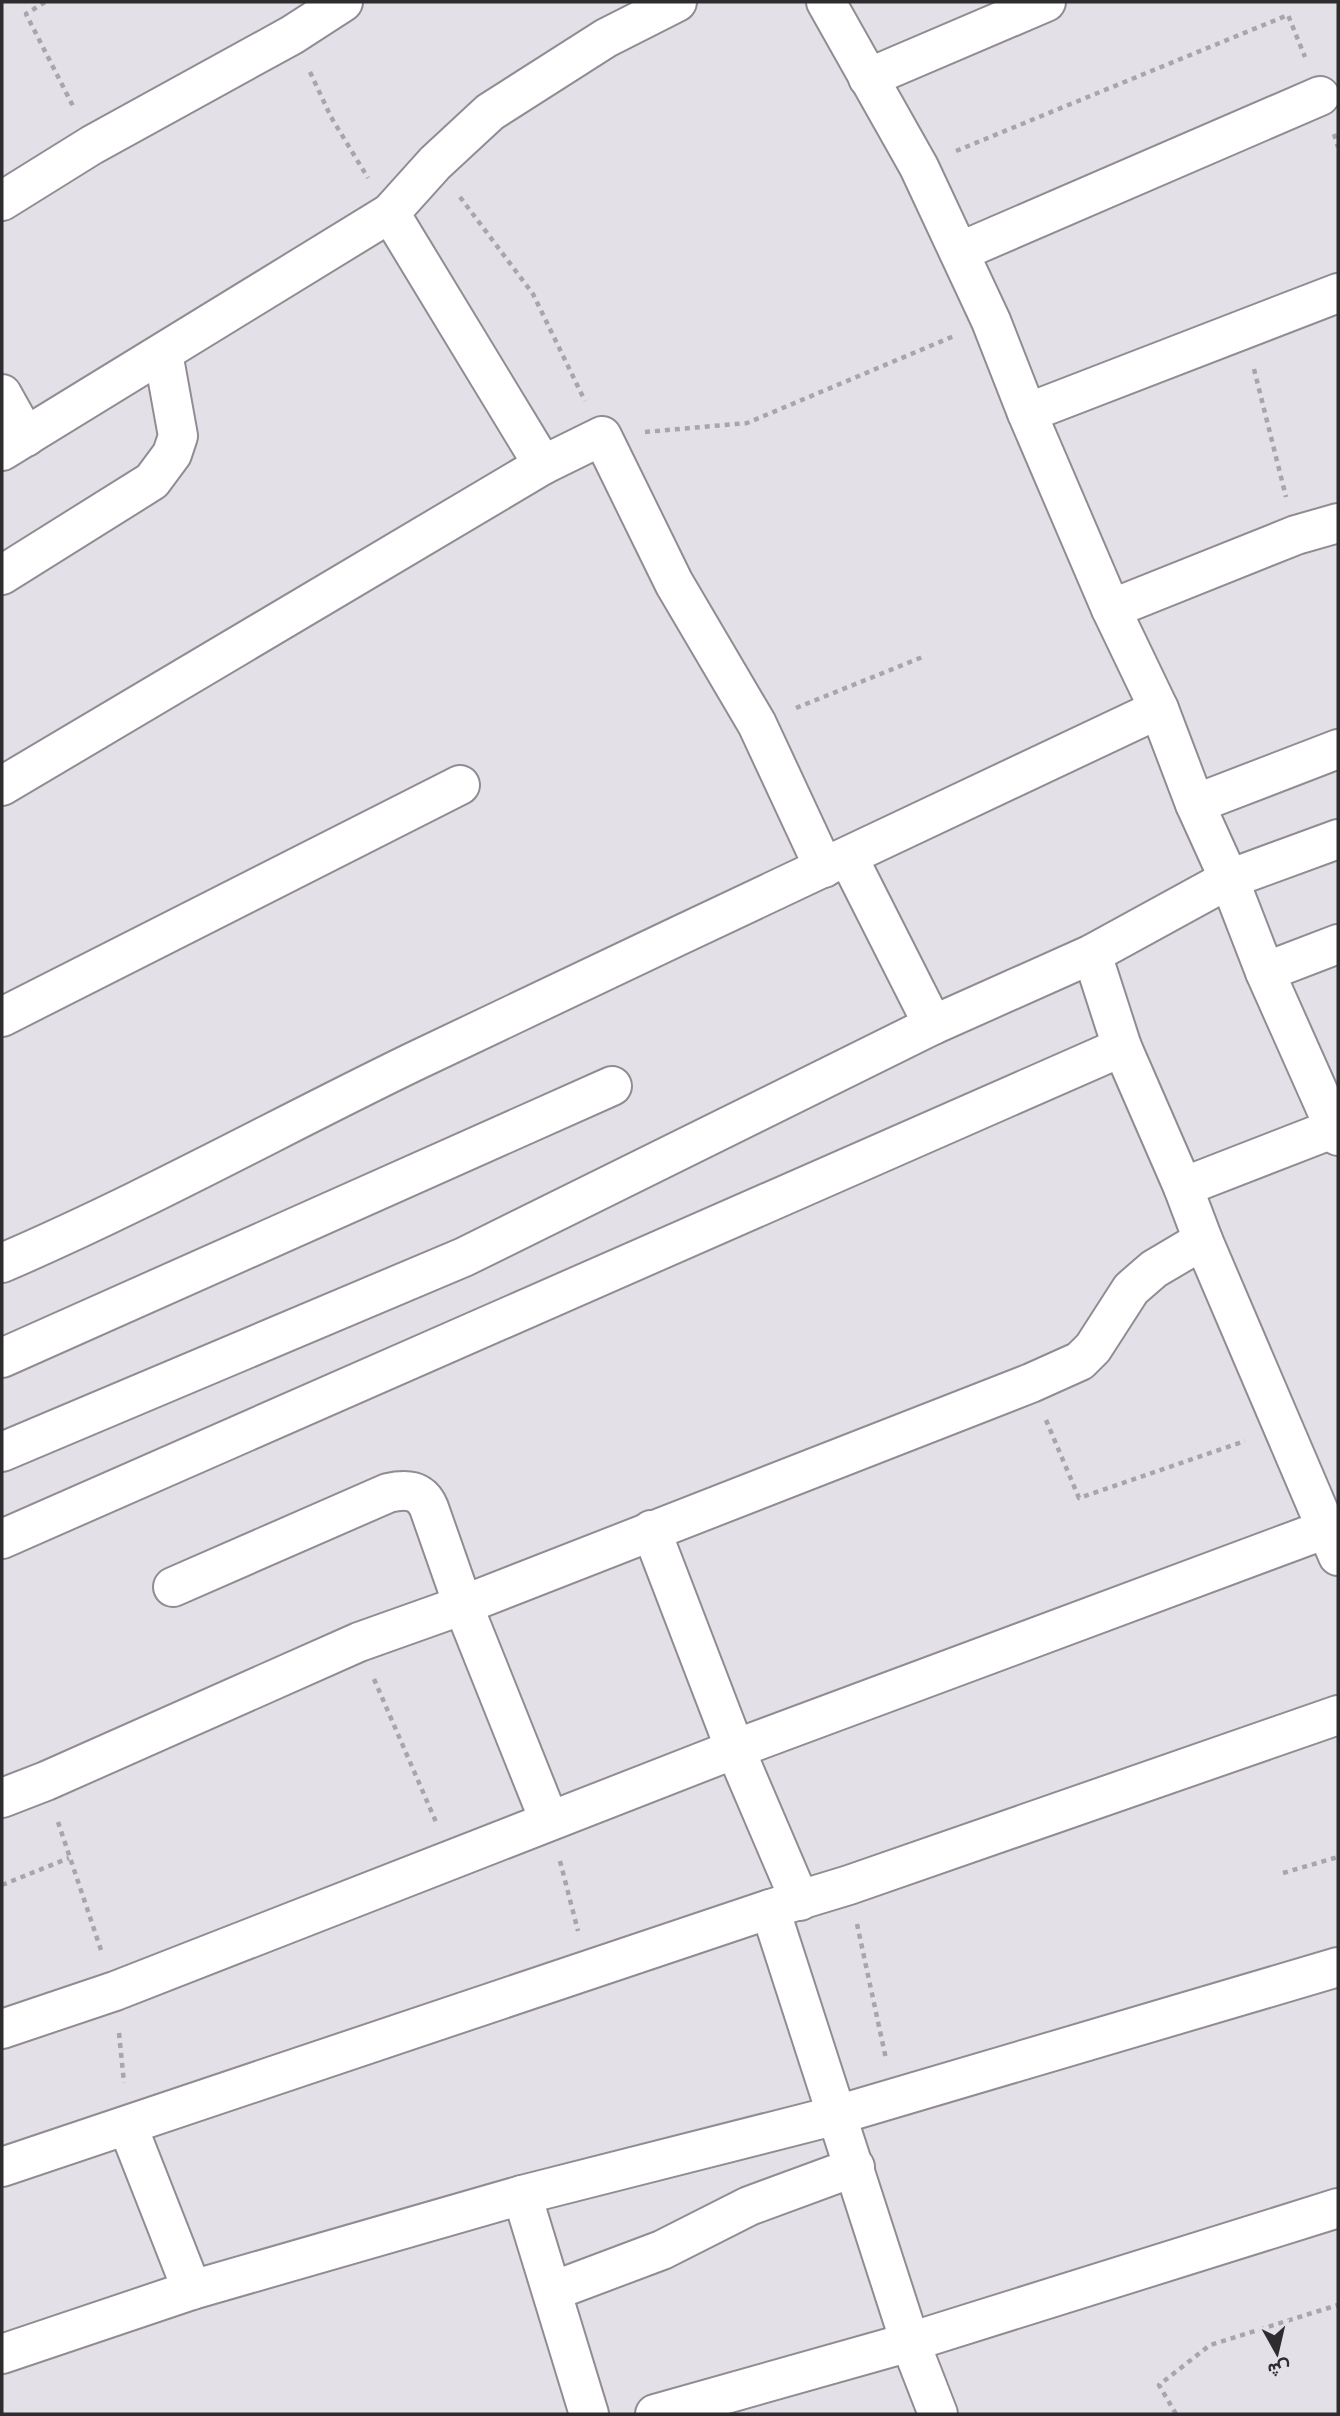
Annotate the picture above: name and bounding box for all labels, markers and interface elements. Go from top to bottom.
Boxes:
north arrow [1242,2318,1312,2388]
text: ش [1266,2356,1292,2382]

